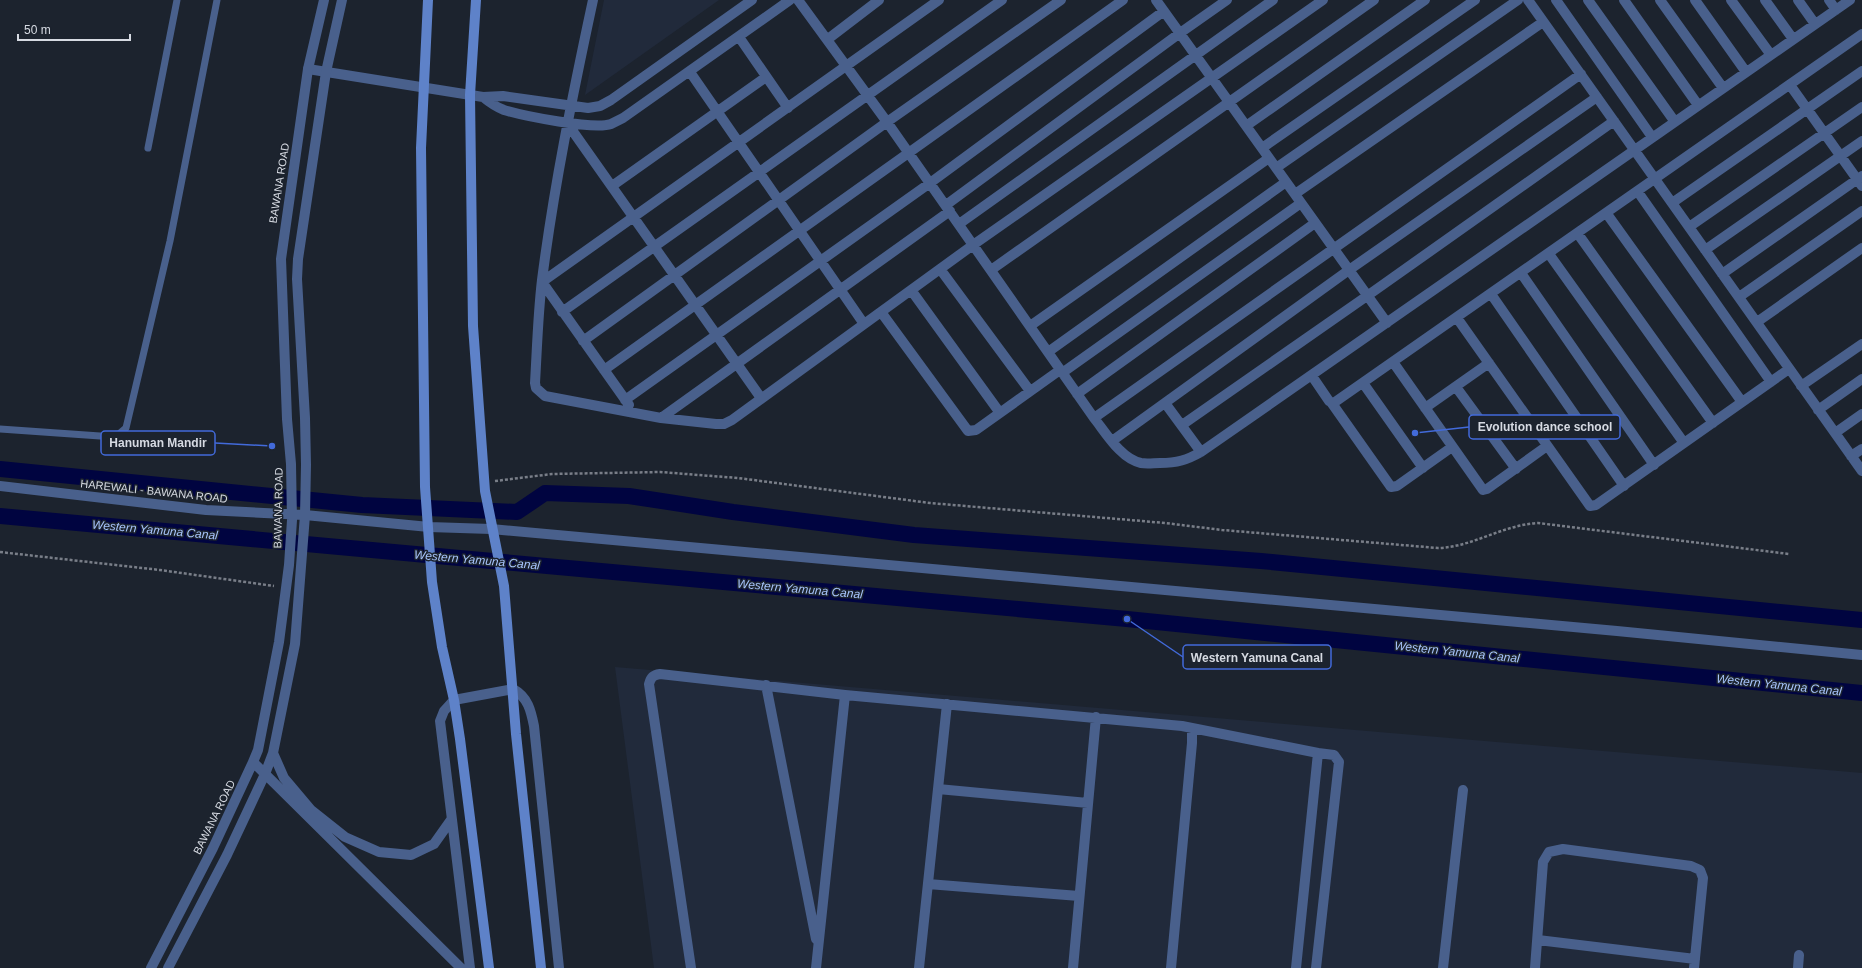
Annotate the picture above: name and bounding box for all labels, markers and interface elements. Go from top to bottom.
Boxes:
scale bar [18,16,130,42]
text: 50 m [24,23,51,37]
street label: BAWANA ROAD [267,142,291,224]
callout: Evolution dance school [1469,415,1620,439]
text: Evolution dance school [1478,420,1612,434]
callout: Hanuman Mandir [101,431,215,455]
text: Hanuman Mandir [109,436,207,450]
street label: BAWANA ROAD [271,467,285,549]
street label: HAREWALI - BAWANA ROAD [80,477,228,505]
water label: Western Yamuna Canal [92,518,219,542]
water label: Western Yamuna Canal [414,548,541,572]
water label: Western Yamuna Canal [737,577,864,601]
water label: Western Yamuna Canal [1394,638,1521,666]
callout: Western Yamuna Canal [1183,645,1331,669]
text: Western Yamuna Canal [1191,651,1323,665]
water label: Western Yamuna Canal [1716,671,1843,699]
street label: BAWANA ROAD [191,778,237,856]

